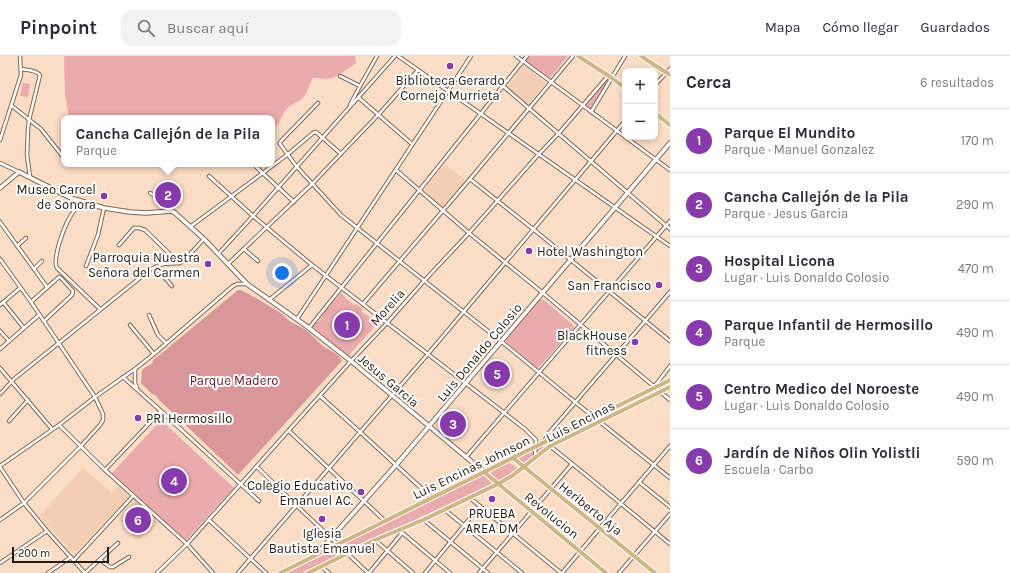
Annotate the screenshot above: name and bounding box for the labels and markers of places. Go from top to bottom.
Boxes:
marker: Biblioteca Gerardo Cornejo Murrieta [445,61,455,71]
place label: Biblioteca Gerardo Cornejo Murrieta [395,73,505,103]
pin: 2 [155,180,181,210]
place label: Museo Carcel de Sonora [17,182,96,212]
marker: Museo Carcel de Sonora [99,191,109,201]
place label: Hotel Washington [537,244,643,259]
marker: Hotel Washington [524,246,534,256]
place label: Parroquia Nuestra Señora del Carmen [88,250,200,280]
marker: Parroquia Nuestra Señora del Carmen [203,259,213,269]
place label: San Francisco [567,278,651,293]
marker: San Francisco [654,280,664,290]
pin: 1 [334,310,360,340]
place label: BlackHouse fitness [557,328,627,358]
marker: BlackHouse fitness [630,337,640,347]
pin: 5 [484,359,510,389]
pin: 3 [440,409,466,439]
place label: PRI Hermosillo [146,411,232,426]
marker: PRI Hermosillo [133,413,143,423]
pin: 4 [161,466,187,496]
place label: Colegio Educativo Emanuel AC. [247,478,353,508]
marker: Colegio Educativo Emanuel AC. [356,487,366,497]
marker: PRUEBA AREA DM [487,494,497,504]
pin: 6 [125,505,151,535]
place label: PRUEBA AREA DM [466,506,518,536]
marker: Iglesia Bautista Emanuel [317,514,327,524]
place label: Iglesia Bautista Emanuel [269,526,375,556]

